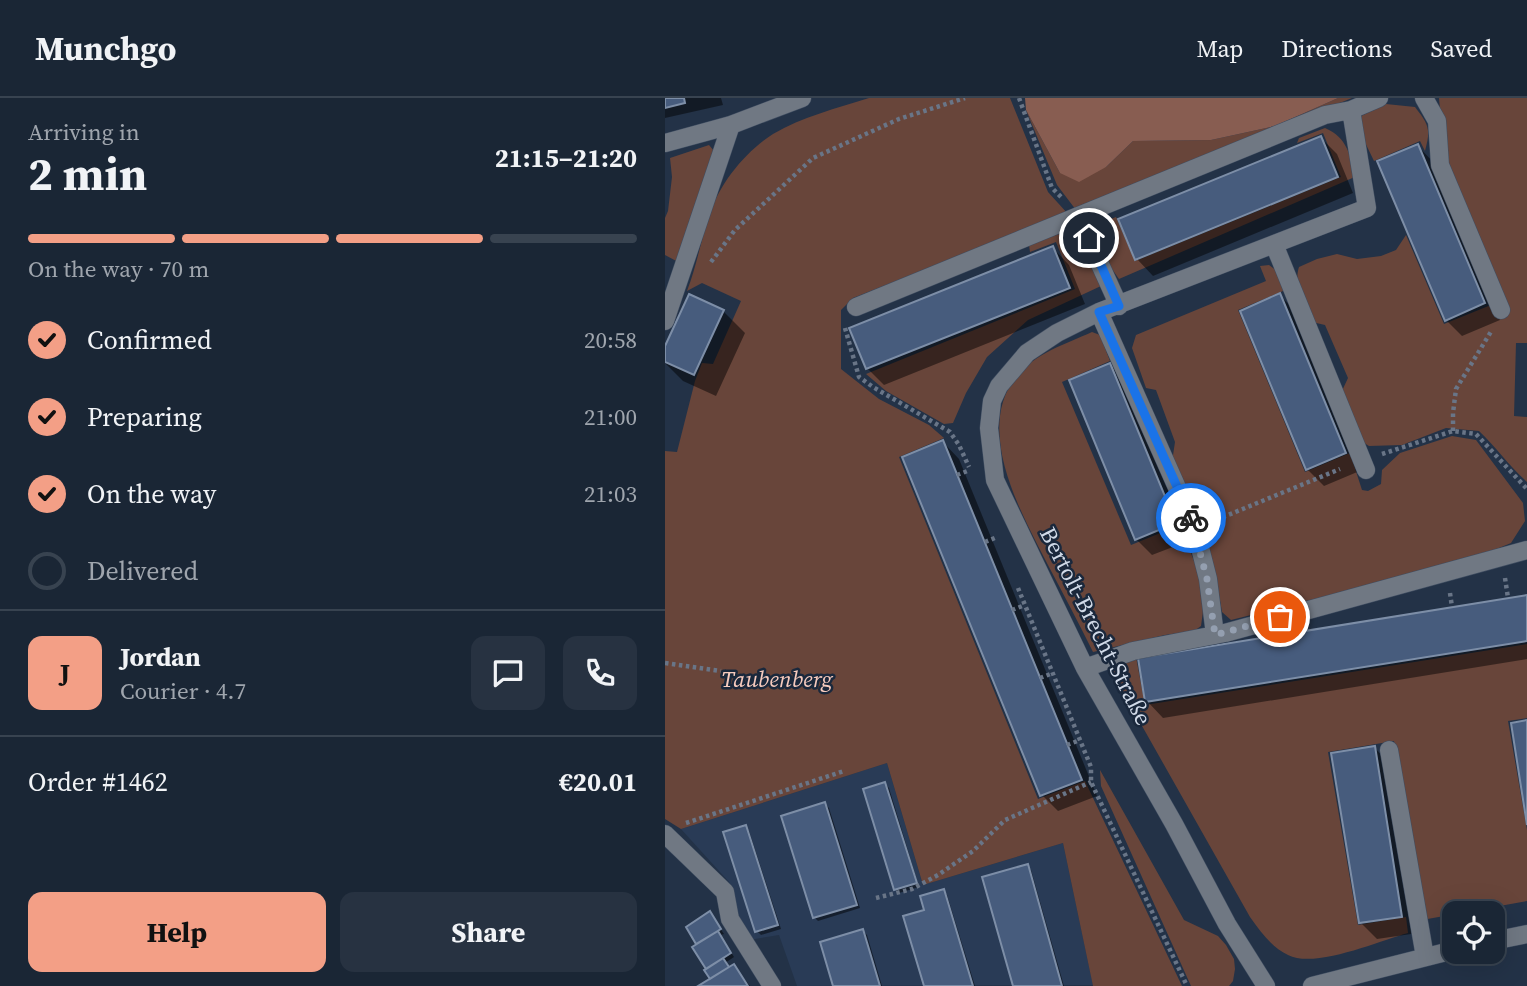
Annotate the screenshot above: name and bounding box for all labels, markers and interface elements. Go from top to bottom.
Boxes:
text: Munchgo [35,26,176,71]
text: Map [1196,32,1243,65]
text: Directions [1281,32,1392,65]
text: Saved [1430,32,1492,65]
text: Arriving in [28,116,140,148]
text: 21:15–21:20 [495,140,637,176]
text: 2 min [28,142,147,205]
pin [1059,208,1119,268]
icon: home [1070,219,1108,257]
text: On the way · 70 m [28,253,209,285]
icon: check [28,321,66,359]
text: Confirmed [87,322,212,358]
text: 20:58 [584,324,637,356]
icon: check [28,398,66,436]
text: Preparing [87,399,202,435]
text: 21:00 [584,401,637,433]
icon: check [28,475,66,513]
text: On the way [87,476,216,512]
text: 21:03 [584,478,637,510]
courier [1156,483,1226,553]
icon: bike [1172,499,1210,537]
street label: Bertolt-Brecht-Straße [1032,521,1160,731]
text: Delivered [87,553,198,589]
pin [1250,587,1310,647]
icon: bag [1261,598,1299,636]
button: chat [471,636,545,710]
button: phone [563,636,637,710]
text: Jordan [120,639,201,675]
text: J [60,655,70,691]
park label: Taubenberg [721,663,833,695]
text: Courier · 4.7 [120,675,246,707]
text: Order #1462 [28,764,168,800]
text: €20.01 [559,764,637,800]
button: Help [28,892,326,972]
button: Share [340,892,637,972]
map controls [1442,901,1505,964]
button: locate [1442,901,1505,964]

